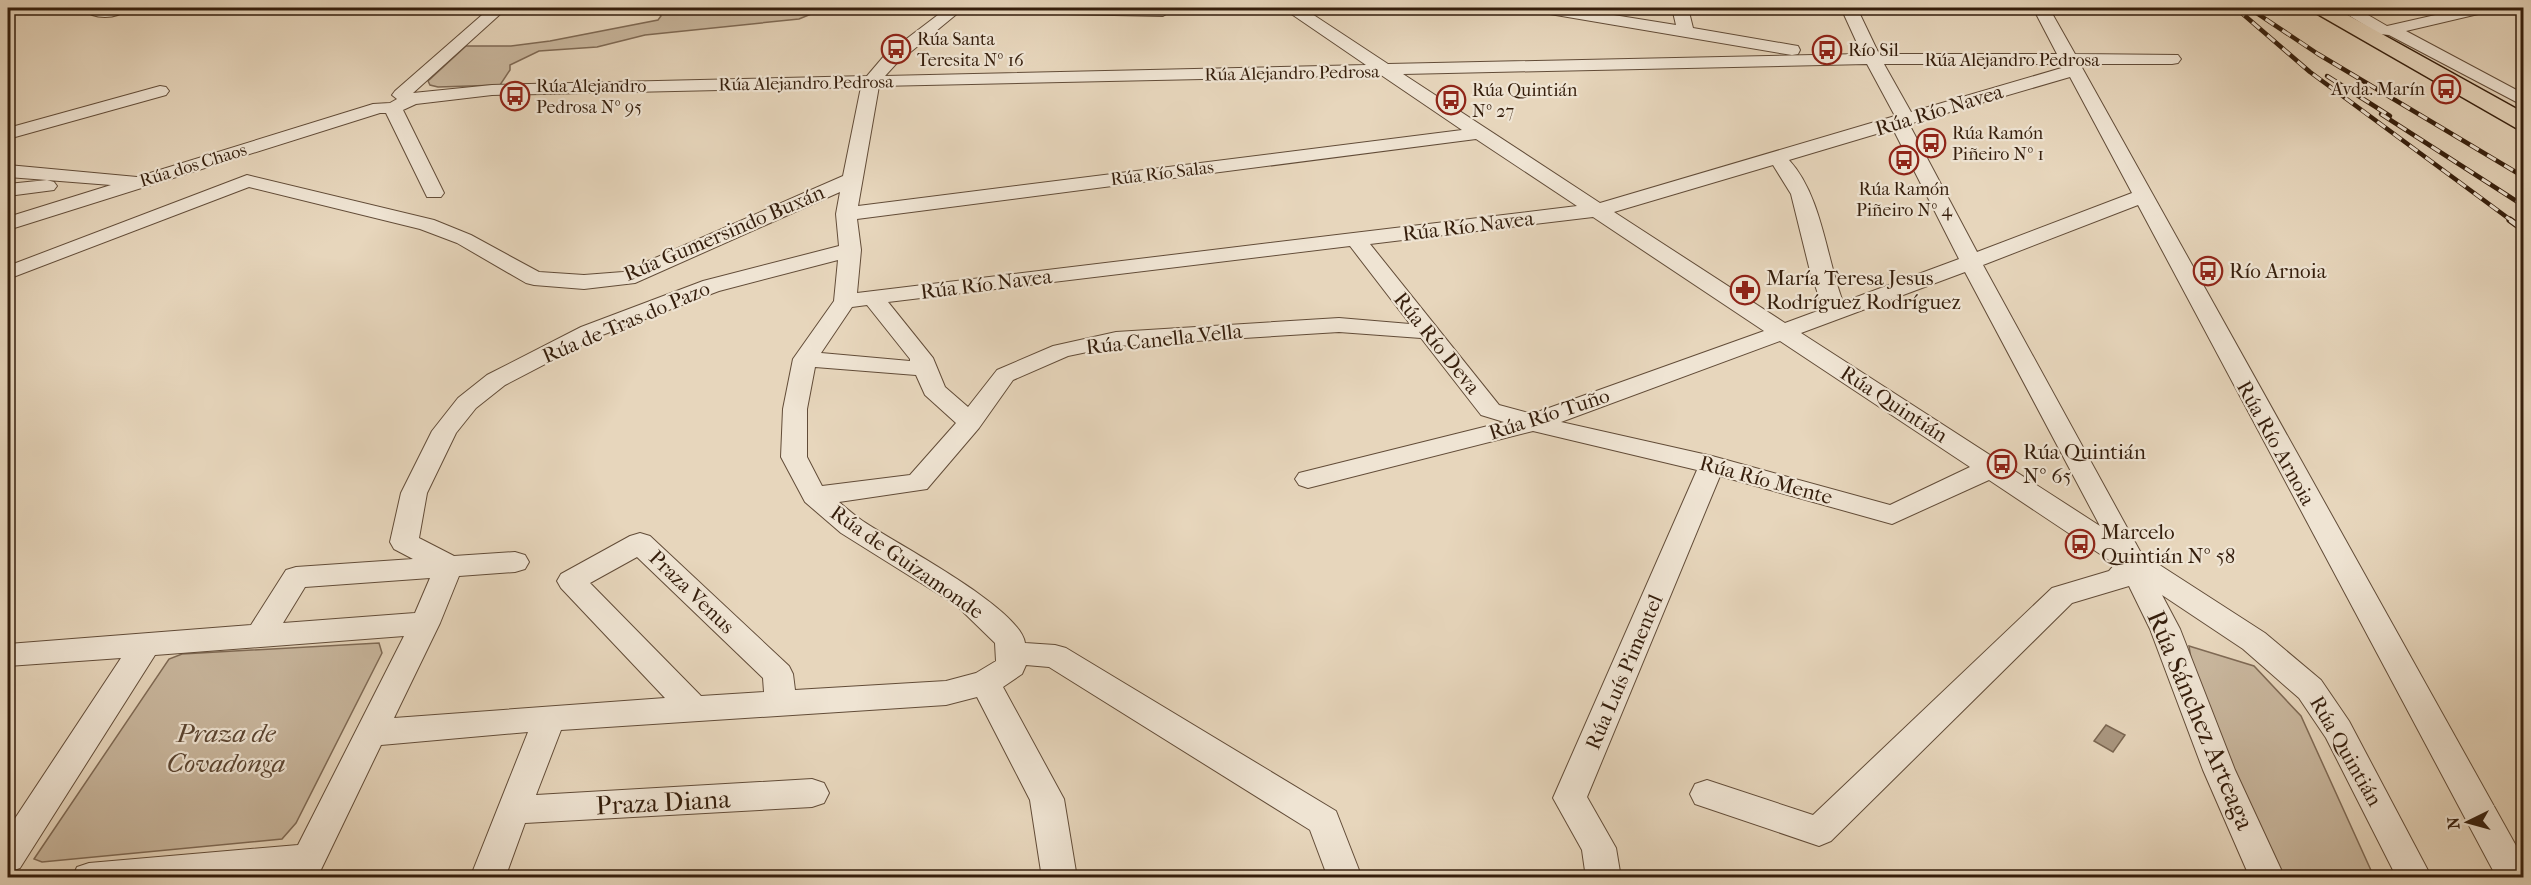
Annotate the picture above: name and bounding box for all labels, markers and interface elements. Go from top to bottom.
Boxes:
place label: Rúa Santa Teresita Nº 16 [917,29,1024,71]
bus stop icon: Rúa Santa Teresita Nº 16 [880,33,912,65]
bus stop icon: Río Sil [1811,34,1843,66]
place label: Río Sil [1848,40,1899,61]
street label: Rúa Alejandro Pedrosa [1925,50,2100,71]
street label: Rúa Alejandro Pedrosa [1204,61,1380,86]
street label: Rúa Alejandro Pedrosa [718,71,894,96]
bus stop icon: Avda. Marín [2430,73,2462,105]
place label: Rúa Alejandro Pedrosa Nº 95 [536,76,646,118]
street label: Rúa Río Navea [1872,79,2006,141]
place label: Avda. Marín [2330,79,2426,100]
bus stop icon: Rúa Alejandro Pedrosa Nº 95 [499,80,531,112]
place label: Rúa Quintián Nº 27 [1472,80,1578,122]
bus stop icon: Rúa Quintián Nº 27 [1435,84,1467,116]
place label: Rúa Ramón Piñeiro Nº 1 [1952,123,2044,165]
bus stop icon: Rúa Ramón Piñeiro Nº 1 [1915,127,1947,159]
street label: Rúa dos Chaos [137,139,250,192]
bus stop icon: Rúa Ramón Piñeiro Nº 4 [1888,144,1920,176]
street label: Rúa Río Salas [1109,157,1215,190]
place label: Rúa Ramón Piñeiro Nº 4 [1856,179,1952,221]
street label: Rúa Gumersindo Buxán [620,180,828,286]
street label: Rúa Río Navea [1401,206,1535,246]
bus stop icon: Río Arnoia [2192,255,2224,287]
place label: Río Arnoia [2229,259,2327,283]
street label: Rúa Río Navea [919,264,1053,304]
place label: María Teresa Jesus Rodríguez Rodríguez [1766,266,1961,314]
pharmacy icon: María Teresa Jesus Rodríguez Rodríguez [1729,274,1761,306]
street label: Rúa de Tras do Pazo [539,276,713,368]
street label: Rúa Río Deva [1389,287,1485,399]
street label: Rúa Canella Vella [1085,319,1244,359]
street label: Rúa Quintián [1836,360,1952,448]
street label: Rúa Río Arnoia [2232,377,2320,510]
street label: Rúa Río Tuño [1486,383,1612,445]
place label: Rúa Quintián Nº 65 [2023,440,2146,488]
bus stop icon: Rúa Quintián Nº 65 [1986,448,2018,480]
street label: Rúa Río Mente [1697,451,1835,509]
street label: Rúa de Guizamonde [826,500,988,624]
place label: Marcelo Quintián Nº 58 [2101,520,2235,568]
bus stop icon: Marcelo Quintián Nº 58 [2064,528,2096,560]
street label: Praza Venus [644,545,740,639]
street label: Rúa Luís Pimentel [1580,591,1668,753]
street label: Rúa Sánchez Arteaga [2140,606,2261,835]
street label: Rúa Quintián [2305,692,2387,810]
park label: Praza de Covadonga [167,718,285,779]
street label: Praza Diana [595,783,732,821]
north arrow [2438,792,2498,852]
text: N [2443,816,2464,830]

